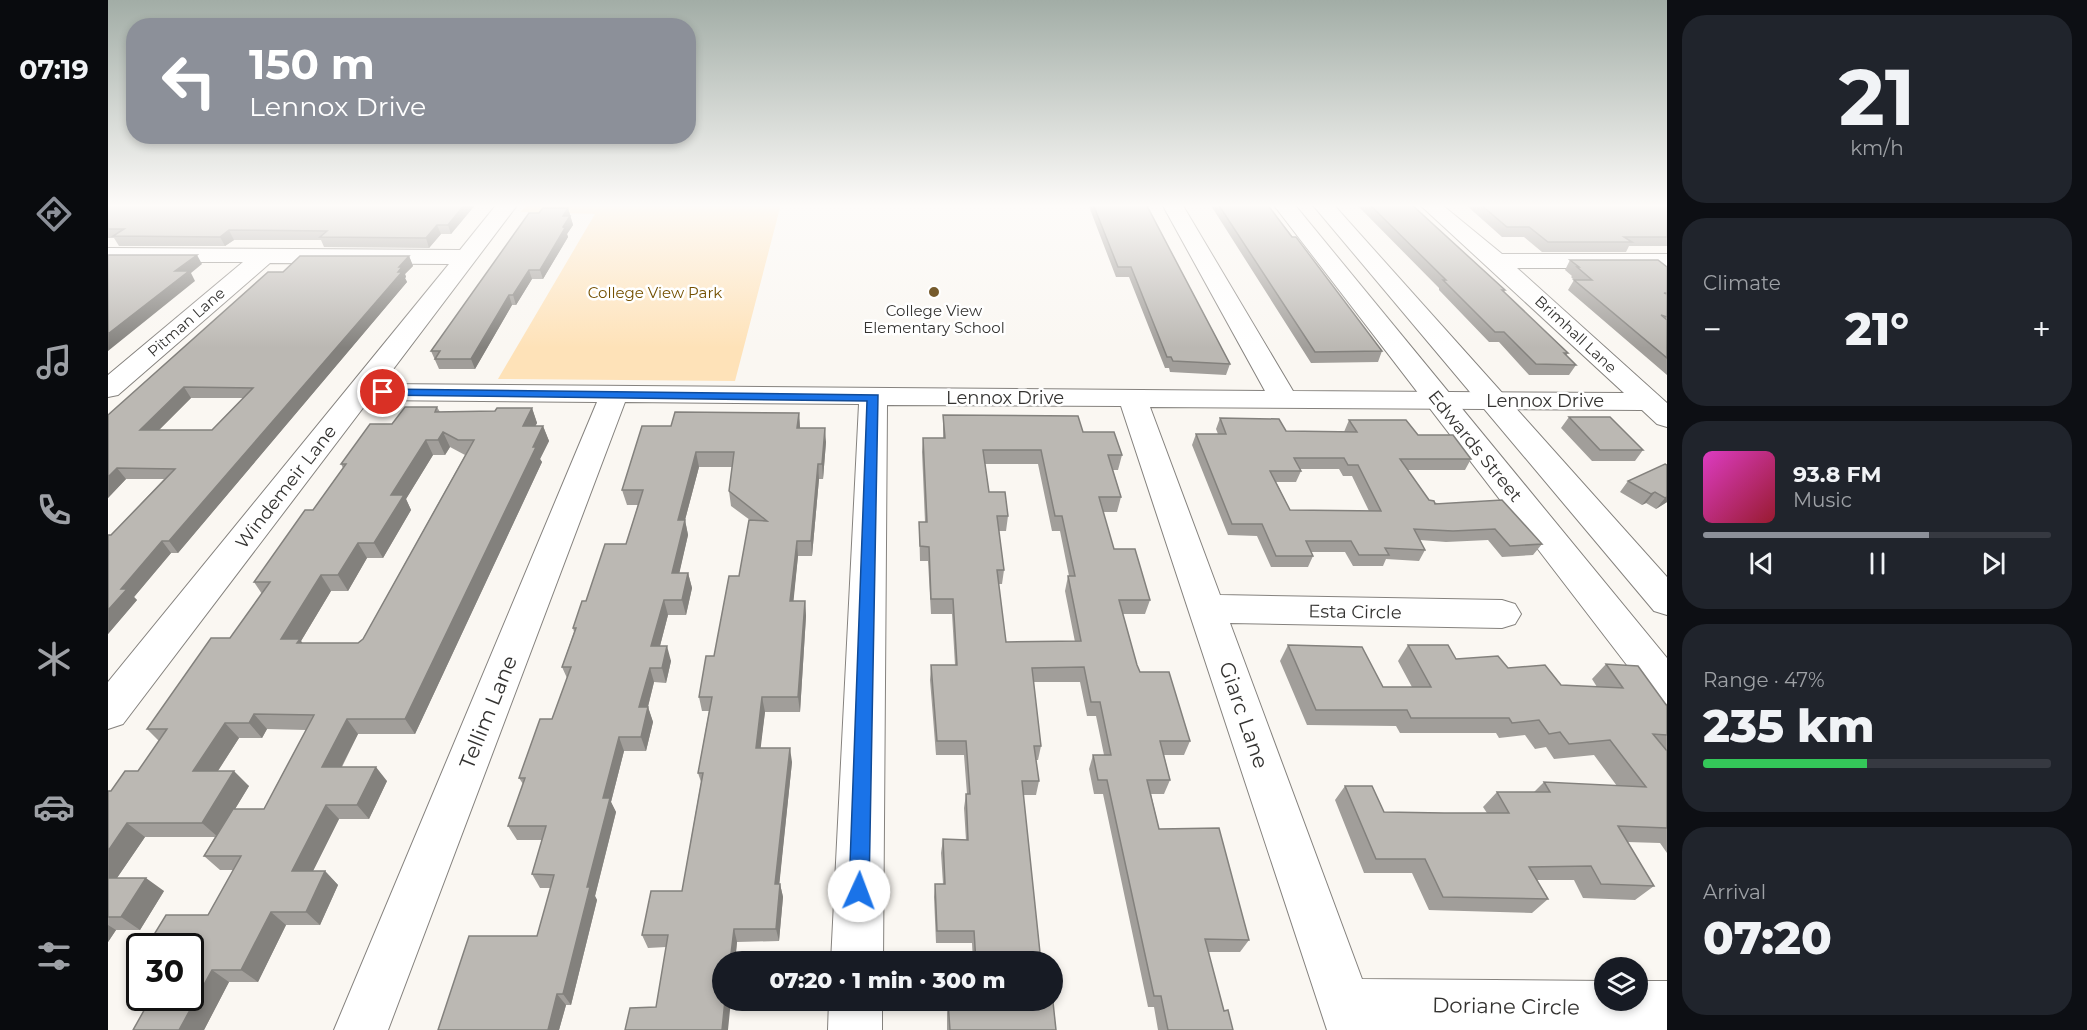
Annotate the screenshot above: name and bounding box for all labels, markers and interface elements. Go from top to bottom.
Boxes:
text: 150 m [249,38,375,90]
icon: left [150,42,228,120]
text: 21 [1839,49,1915,145]
text: 07:19 [19,53,89,86]
text: Lennox Drive [249,90,426,123]
text: km/h [1850,136,1904,160]
icon: directions [33,193,75,235]
text: Climate [1703,271,1781,295]
street label: Pitman Lane [143,283,229,361]
park label: College View Park [588,283,722,302]
marker: College View Elementary School [927,285,941,299]
street label: Brimhall Lane [1531,291,1621,377]
place label: College View Elementary School [863,301,1005,337]
text: 21° [1845,301,1909,356]
text: − [1703,309,1722,349]
text: + [2032,309,2051,349]
icon: music [33,341,75,383]
pin [357,366,408,417]
icon: arrive [366,375,399,408]
street label: Edwards Street [1423,386,1527,506]
street label: Lennox Drive [946,387,1064,409]
street label: Lennox Drive [1486,390,1604,412]
street label: Windemeir Lane [231,421,341,553]
text: 93.8 FM [1793,461,1882,488]
text: Music [1793,488,1852,512]
icon: phone [33,489,75,531]
icon: previous [1745,547,1778,580]
icon: pause [1861,547,1894,580]
icon: next [1977,547,2010,580]
street label: Esta Circle [1308,600,1402,624]
icon: climate [33,638,75,680]
street label: Tellim Lane [454,652,522,772]
street label: Giarc Lane [1214,658,1274,772]
text: Range · 47% [1703,668,1825,692]
text: 235 km [1703,698,1874,753]
icon: car [33,786,75,828]
position arrow [827,859,891,923]
text: Arrival [1703,880,1766,904]
text: 07:20 [1703,910,1832,965]
speed limit sign: 30 [126,933,204,1011]
icon: filters [33,935,75,977]
map controls [1594,957,1648,1011]
button: layers [1594,957,1648,1011]
text: 07:20 · 1 min · 300 m [769,967,1006,994]
street label: Doriane Circle [1432,992,1580,1020]

